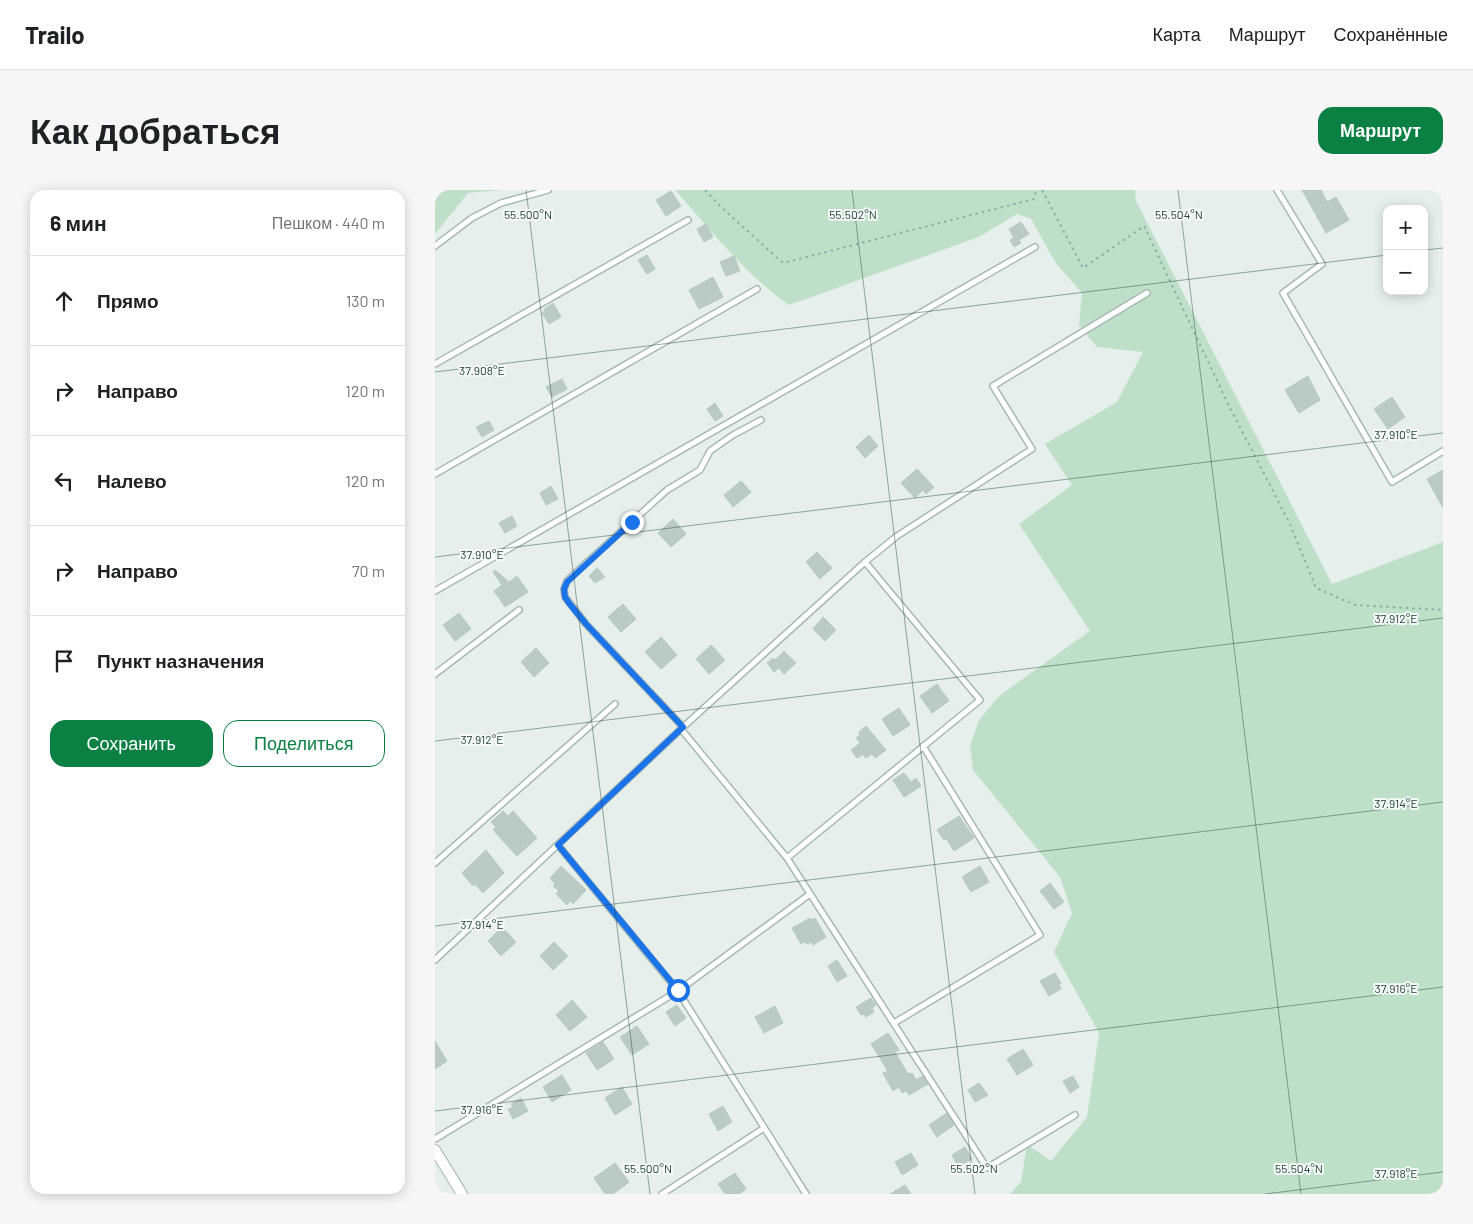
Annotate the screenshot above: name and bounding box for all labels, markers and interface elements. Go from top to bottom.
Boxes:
text: Trailo [25,20,85,49]
text: Карта [1153,23,1201,45]
text: Маршрут [1229,23,1305,45]
text: Сохранённые [1333,23,1448,45]
button: Маршрут [1318,107,1443,154]
text: Как добраться [30,109,280,151]
map controls [1383,205,1428,295]
button: + [1383,205,1428,250]
text: 55.500°N [504,207,552,221]
text: 55.502°N [829,207,877,221]
text: 55.504°N [1155,207,1203,221]
text: 6 мин [50,210,107,235]
text: Пешком · 440 m [272,213,385,232]
button: − [1383,250,1428,295]
icon: ahead [50,287,78,315]
text: Прямо [97,289,159,312]
text: 130 m [346,291,385,310]
text: 37.908°E [459,363,505,377]
icon: right [50,377,78,405]
text: Направо [97,379,178,402]
text: 120 m [345,381,385,400]
text: 37.910°E [1374,427,1418,441]
icon: left [50,467,78,495]
text: Налево [97,469,167,492]
text: 120 m [345,471,385,490]
route end [621,511,644,534]
text: 37.910°E [460,547,504,561]
icon: right [50,557,78,585]
text: Направо [97,559,178,582]
text: 70 m [352,561,385,580]
text: 37.912°E [1374,611,1418,625]
icon: arrive [50,647,78,675]
text: Пункт назначения [97,649,264,672]
button: Сохранить [50,720,213,767]
button: Поделиться [223,720,385,767]
text: 37.912°E [460,732,504,746]
text: 37.914°E [1374,796,1418,810]
text: 37.914°E [460,917,504,931]
route start [667,979,690,1002]
text: 37.916°E [1375,981,1417,995]
text: 37.916°E [461,1102,503,1116]
text: 55.500°N [624,1161,672,1175]
text: 55.502°N [950,1161,998,1175]
text: 55.504°N [1275,1161,1323,1175]
text: 37.918°E [1375,1166,1417,1180]

